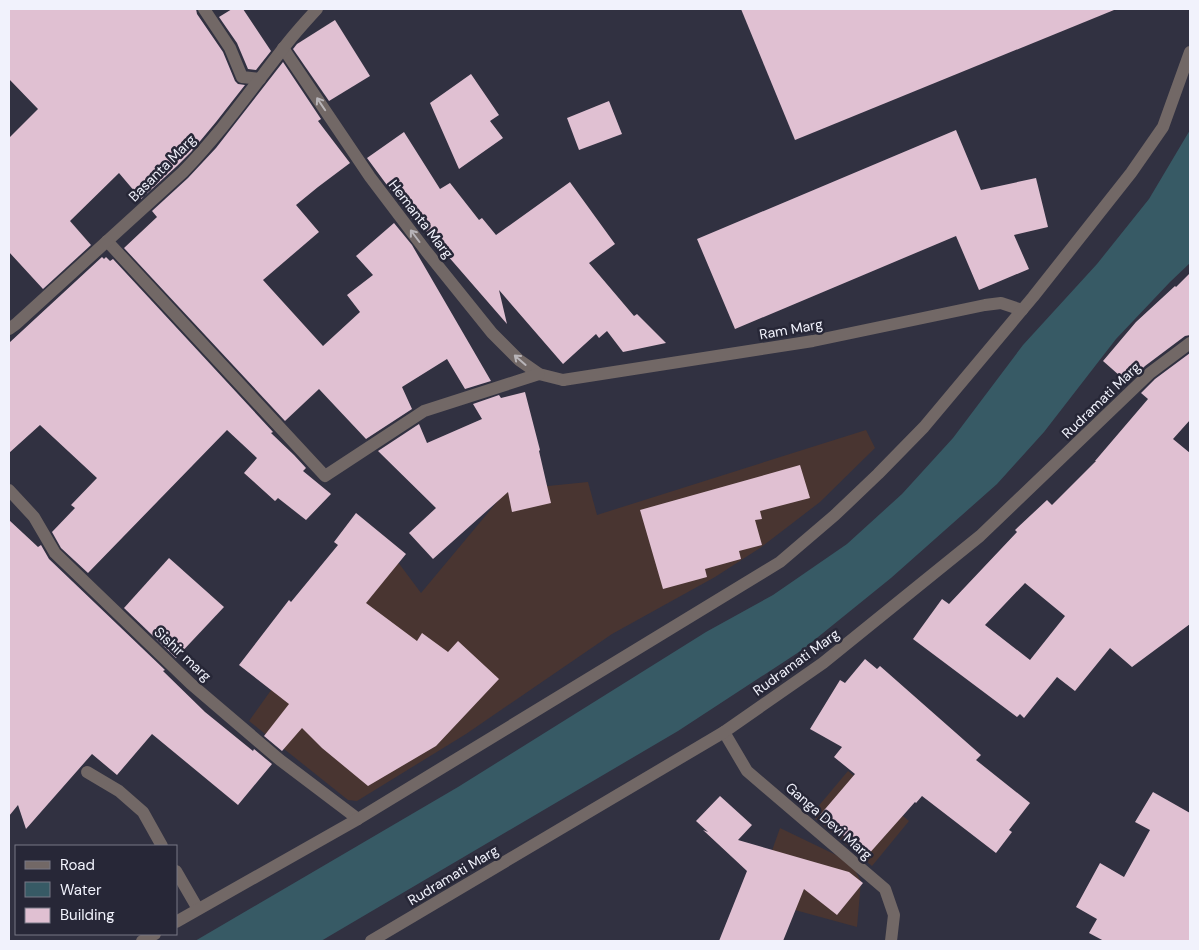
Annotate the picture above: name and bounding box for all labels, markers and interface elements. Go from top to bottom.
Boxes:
one-way arrow [316,97,326,111]
street label: Basanta Marg [125,130,200,205]
street label: Hemanta Marg [385,176,457,262]
one-way arrow [410,229,420,243]
street label: Ram Marg [758,315,824,343]
one-way arrow [514,354,527,365]
street label: Rudramati Marg [1058,358,1144,442]
street label: Sishir marg [151,623,216,685]
street label: Rudramati Marg [749,624,843,699]
street label: Ganga Devi Marg [782,778,876,864]
street label: Rudramati Marg [404,841,502,909]
legend [15,845,178,935]
text: Road [60,855,95,875]
text: Water [60,880,102,900]
text: Building [60,905,115,925]

